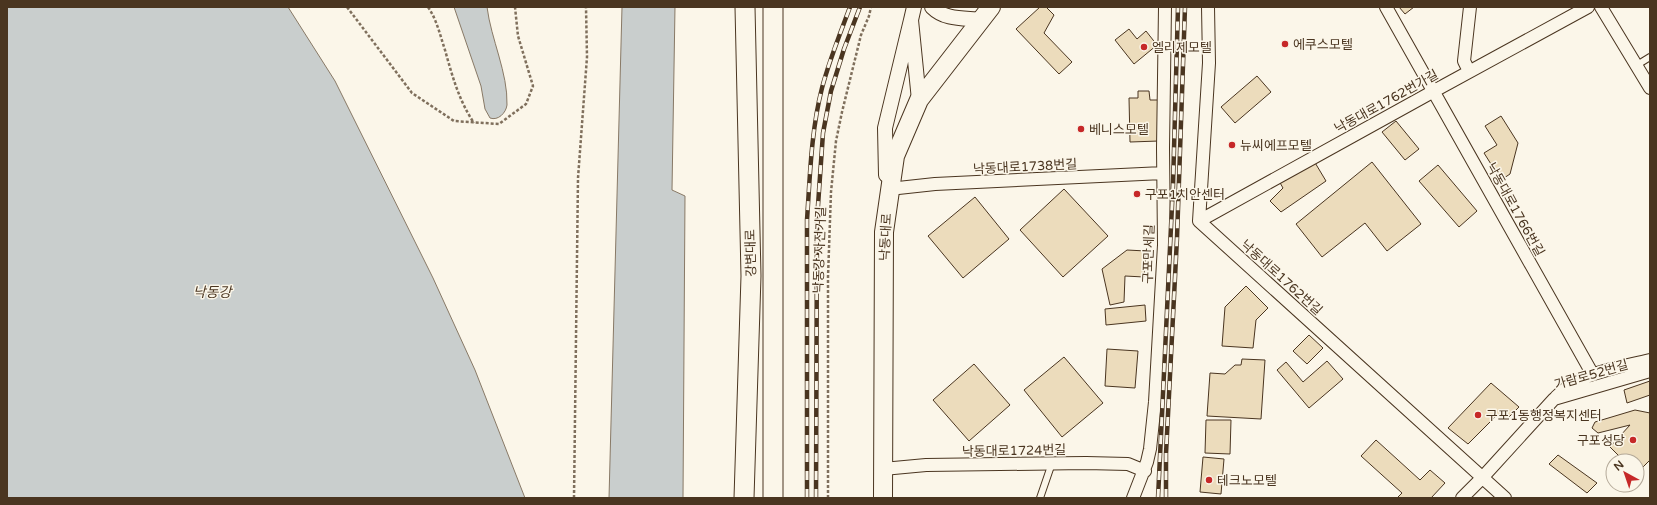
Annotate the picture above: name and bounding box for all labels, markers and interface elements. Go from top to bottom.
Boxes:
place label: 에쿠스모텔 [1293,37,1353,53]
marker: 에쿠스모텔 [1280,39,1290,49]
place label: 엘리제모텔 [1152,40,1212,56]
marker: 엘리제모텔 [1139,42,1149,52]
street label: 낙동대로1762번가길 [1332,67,1441,137]
place label: 베니스모텔 [1089,122,1149,138]
marker: 베니스모텔 [1076,124,1086,134]
place label: 뉴씨에프모텔 [1240,138,1312,154]
marker: 뉴씨에프모텔 [1227,140,1237,150]
street label: 낙동대로1738번길 [972,156,1078,178]
street label: 낙동대로1766번길 [1483,160,1547,259]
place label: 구포1치안센터 [1145,187,1225,203]
marker: 구포1치안센터 [1132,189,1142,199]
street label: 낙동강 자전거길 [810,206,830,294]
street label: 낙동대로 [877,213,895,261]
street label: 구포만세길 [1140,224,1158,284]
street label: 강변대로 [743,229,759,277]
street label: 낙동대로1762번길 [1237,237,1325,319]
water label: 낙동강 [193,284,233,301]
street label: 가람로52번길 [1552,357,1630,393]
place label: 구포1동행정복지센터 [1486,408,1602,424]
marker: 구포1동행정복지센터 [1473,410,1483,420]
place label: 구포성당 [1577,433,1625,449]
marker: 구포성당 [1628,435,1638,445]
street label: 낙동대로1724번길 [962,442,1066,460]
north arrow [1605,453,1645,493]
text: N [1611,458,1626,474]
place label: 테크노모텔 [1217,473,1277,489]
marker: 테크노모텔 [1204,475,1214,485]

